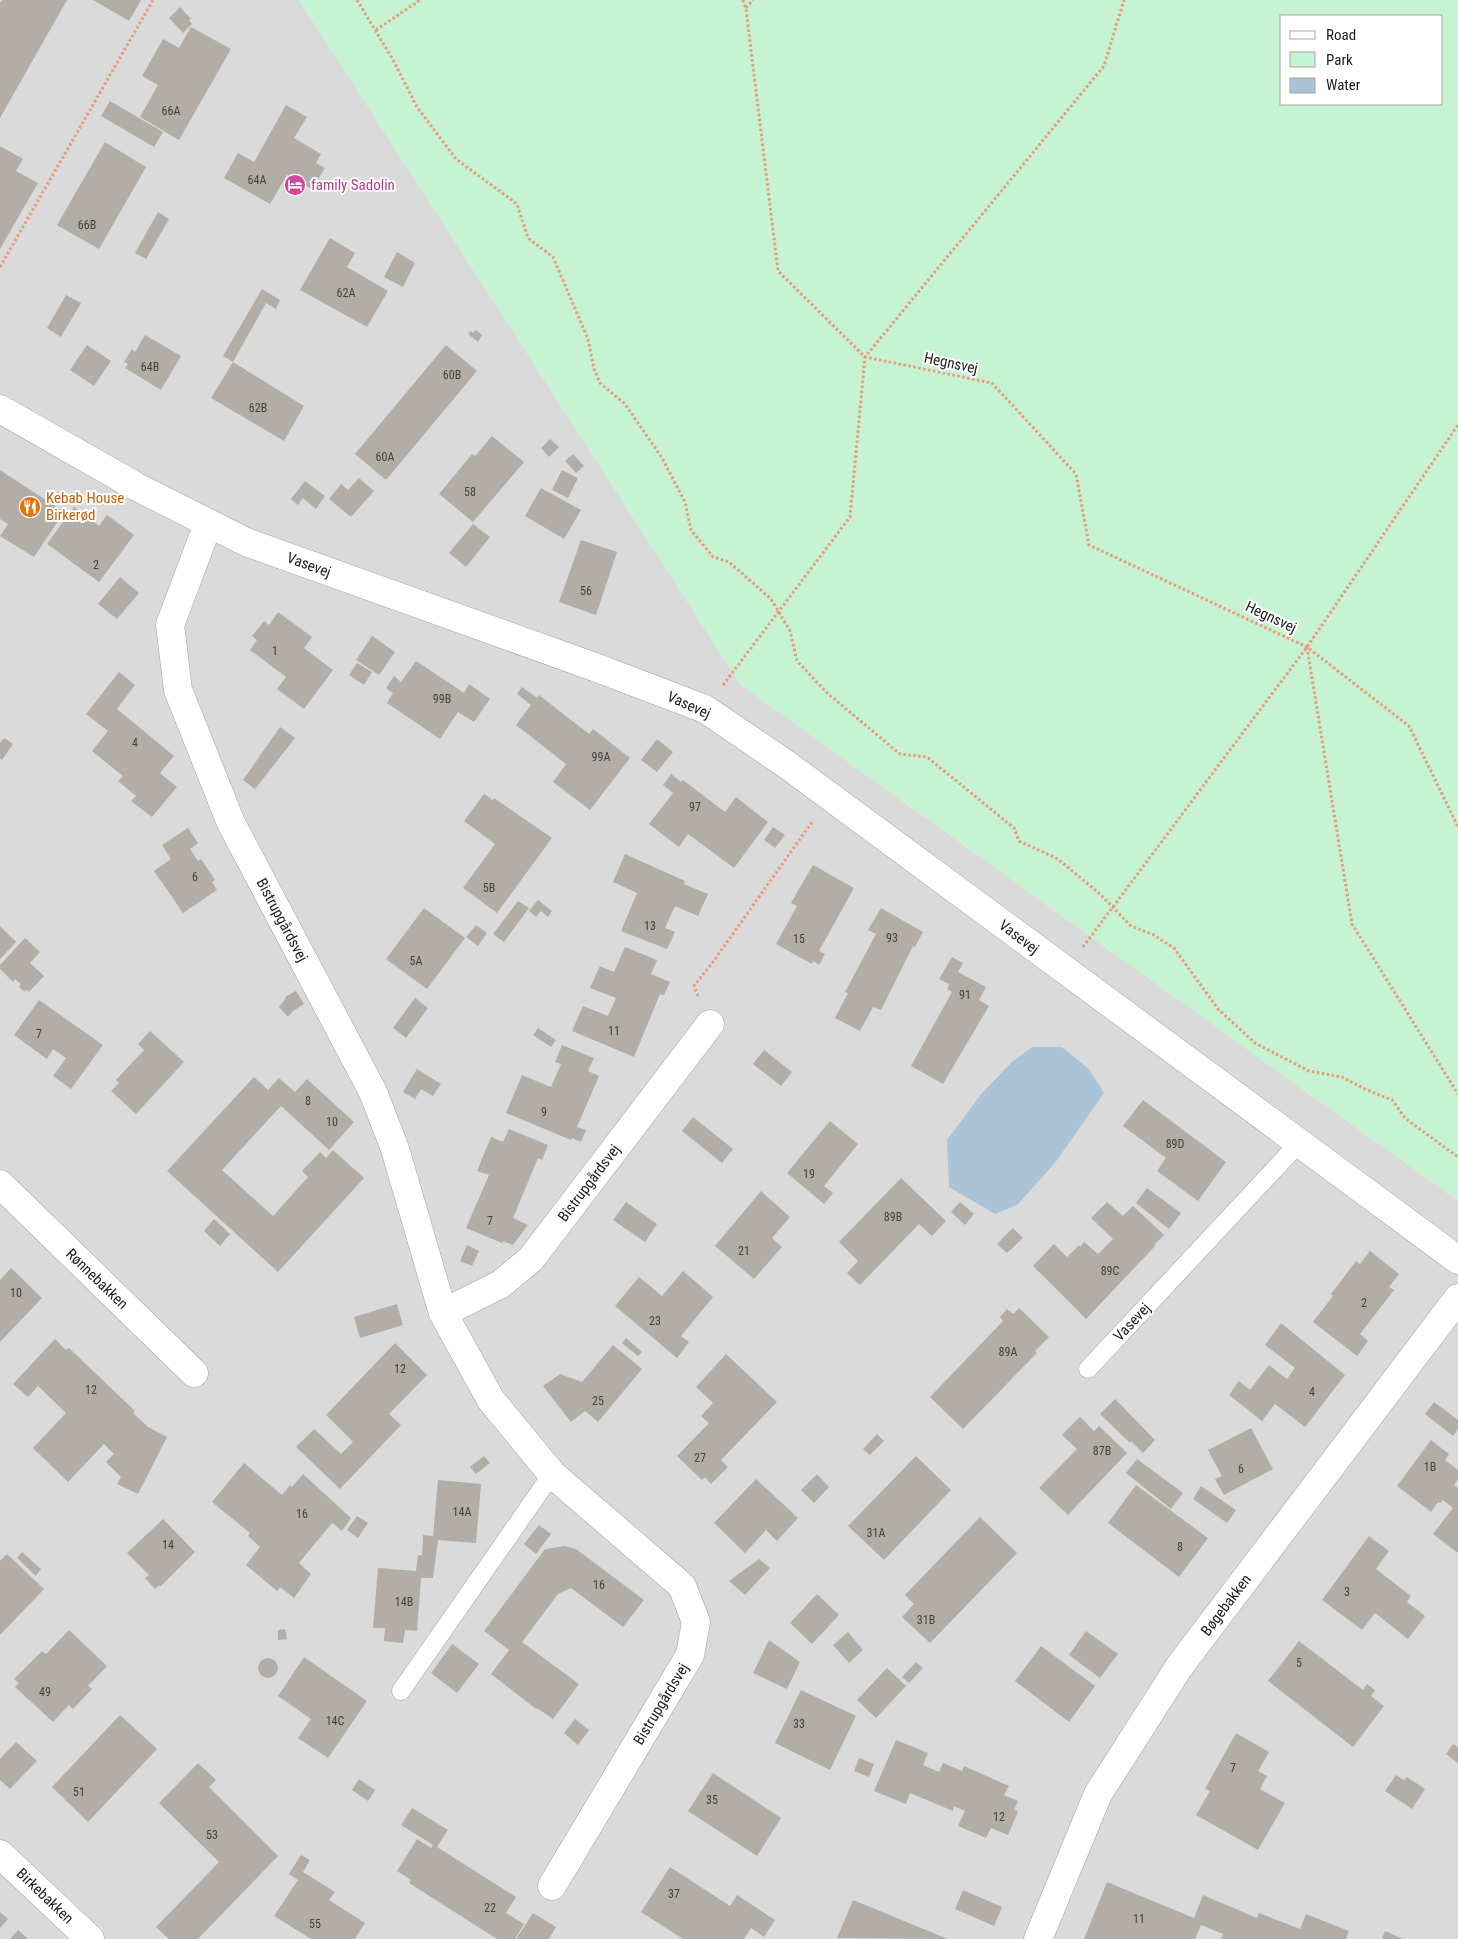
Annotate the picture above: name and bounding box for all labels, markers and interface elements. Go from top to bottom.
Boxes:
legend [1280,15,1443,105]
text: Road [1326,26,1356,44]
text: Park [1326,51,1353,69]
text: Water [1326,76,1361,94]
house number: 66A [162,104,180,118]
house number: 64A [248,173,266,187]
hotel icon: family Sadolin [283,173,307,197]
place label: family Sadolin [311,176,395,194]
house number: 66B [78,218,96,232]
house number: 62A [337,286,355,300]
street label: Hegnsvej [922,349,980,377]
house number: 64B [141,360,159,374]
house number: 60B [443,368,461,382]
house number: 62B [249,401,267,415]
house number: 60A [376,450,394,464]
house number: 58 [464,485,476,499]
place label: Kebab House Birkerød [46,489,124,524]
restaurant icon: Kebab House Birkerød [18,495,42,519]
street label: Vasevej [284,549,334,581]
house number: 2 [93,558,99,572]
house number: 56 [580,584,592,598]
street label: Hegnsvej [1242,597,1300,637]
house number: 1 [272,644,278,658]
street label: Vasevej [664,687,714,723]
house number: 99B [433,692,451,706]
house number: 4 [132,736,138,750]
house number: 99A [592,750,610,764]
house number: 97 [689,800,701,814]
house number: 6 [192,870,198,884]
street label: Bistrupgårdsvej [252,875,312,965]
house number: 5B [483,881,495,895]
street label: Vasevej [995,916,1043,958]
house number: 13 [644,919,656,933]
house number: 93 [886,931,898,945]
house number: 15 [793,932,805,946]
house number: 5A [410,954,423,968]
house number: 91 [959,988,971,1002]
house number: 11 [608,1024,620,1038]
house number: 7 [36,1027,42,1041]
house number: 8 [305,1094,311,1108]
house number: 9 [541,1105,547,1119]
house number: 10 [326,1115,338,1129]
house number: 89D [1166,1137,1184,1151]
street label: Bistrupgårdsvej [554,1141,624,1225]
house number: 19 [803,1167,815,1181]
house number: 89B [884,1210,902,1224]
house number: 7 [487,1214,493,1228]
house number: 21 [738,1244,750,1258]
street label: Rønnebakken [62,1245,132,1313]
house number: 89C [1101,1264,1120,1278]
house number: 10 [10,1286,22,1300]
house number: 2 [1361,1296,1367,1310]
street label: Vasevej [1110,1299,1154,1345]
house number: 23 [649,1314,661,1328]
house number: 89A [999,1345,1017,1359]
house number: 12 [394,1362,406,1376]
house number: 12 [85,1383,97,1397]
house number: 4 [1309,1385,1315,1399]
house number: 25 [592,1394,604,1408]
house number: 87B [1093,1444,1111,1458]
house number: 27 [694,1451,706,1465]
house number: 1B [1424,1460,1436,1474]
house number: 6 [1238,1462,1244,1476]
house number: 14A [453,1505,471,1519]
house number: 16 [296,1507,308,1521]
house number: 31A [867,1526,885,1540]
house number: 14 [162,1538,174,1552]
house number: 8 [1177,1540,1183,1554]
street label: Bøgebakken [1197,1571,1255,1639]
house number: 16 [593,1578,605,1592]
house number: 3 [1344,1585,1350,1599]
house number: 14B [395,1595,413,1609]
house number: 31B [917,1613,935,1627]
house number: 5 [1296,1656,1302,1670]
street label: Bistrupgårdsvej [630,1660,692,1748]
house number: 49 [39,1685,51,1699]
house number: 14C [326,1714,345,1728]
house number: 33 [793,1717,805,1731]
house number: 7 [1230,1761,1236,1775]
house number: 51 [73,1785,85,1799]
house number: 35 [706,1793,718,1807]
house number: 12 [993,1810,1005,1824]
house number: 53 [206,1828,218,1842]
street label: Birkebakken [13,1864,77,1928]
house number: 37 [668,1887,680,1901]
house number: 22 [484,1901,496,1915]
house number: 11 [1133,1912,1145,1926]
house number: 55 [309,1917,321,1931]

